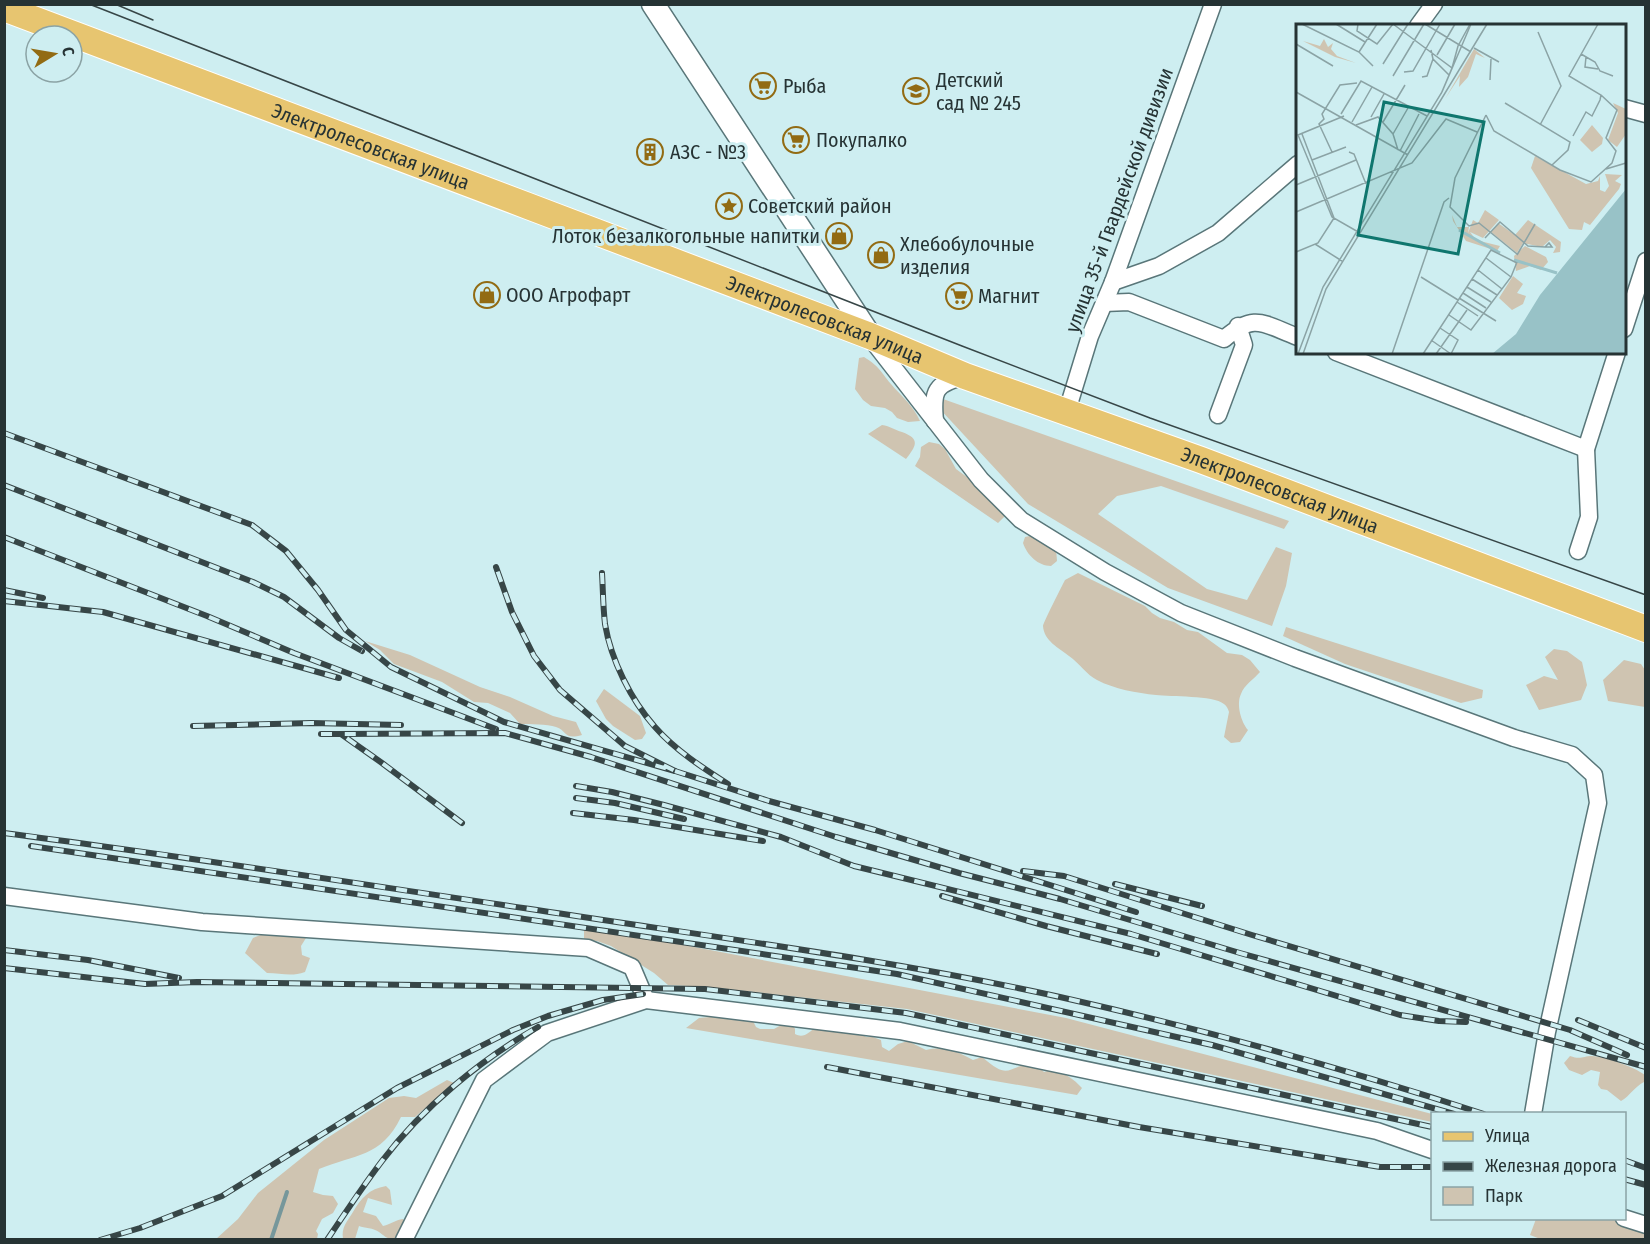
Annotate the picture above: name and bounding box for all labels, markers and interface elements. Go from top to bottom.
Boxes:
north arrow [24,24,84,84]
inset map [1296,24,1626,354]
text: С [58,45,78,58]
street label: улица 35-й Гвардейской дивизии [1060,64,1178,336]
place label: Детский сад № 245 [935,68,1021,115]
supermarket icon: Рыба [748,71,778,101]
place label: Рыба [783,74,826,98]
school or university icon: Детский сад № 245 [901,76,931,106]
street label: Электролесовская улица [269,98,473,195]
supermarket icon: Покупалко [781,125,811,155]
place label: Покупалко [816,128,907,152]
building icon: АЗС - №3 [635,137,665,167]
place label: АЗС - №3 [670,140,746,164]
place icon: Советский район [714,191,744,221]
place label: Советский район [748,194,892,218]
shop icon: Лоток безалкогольные напитки [824,221,854,251]
place label: Лоток безалкогольные напитки [552,224,820,248]
place label: Хлебобулочные изделия [900,232,1034,279]
shop icon: Хлебобулочные изделия [866,240,896,270]
street label: Электролесовская улица [723,271,927,369]
shop icon: ООО Агрофарт [472,280,502,310]
supermarket icon: Магнит [944,281,974,311]
place label: ООО Агрофарт [506,283,631,307]
place label: Магнит [978,284,1040,308]
street label: Электролесовская улица [1178,442,1382,538]
legend [1431,1112,1626,1220]
text: Улица [1484,1125,1530,1147]
text: Железная дорога [1485,1155,1617,1177]
text: Парк [1485,1185,1523,1207]

